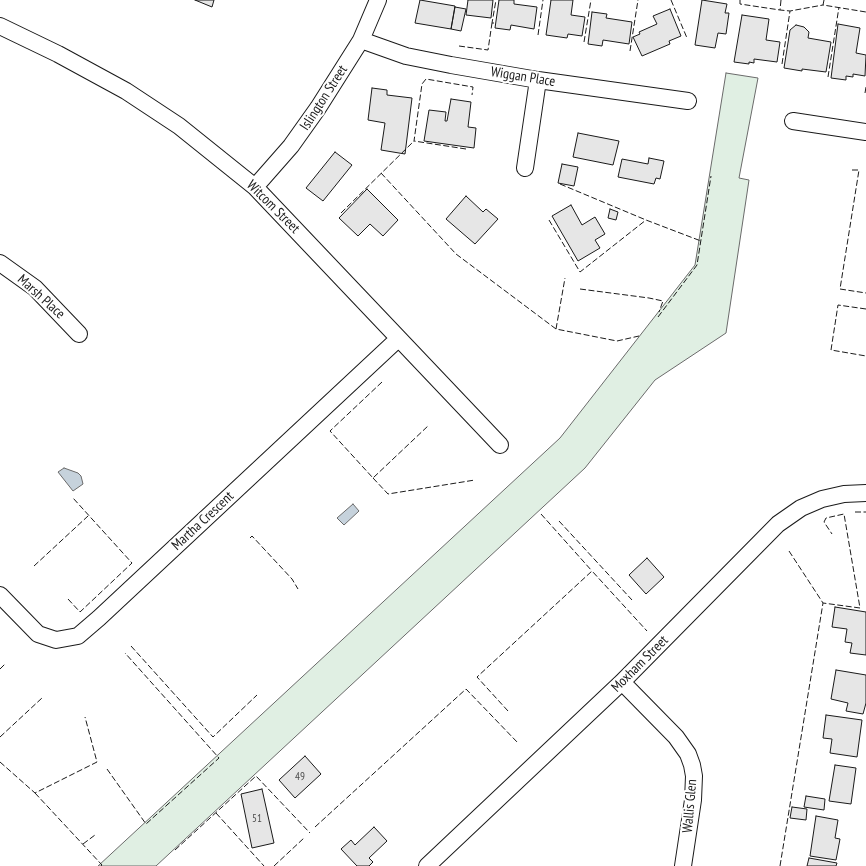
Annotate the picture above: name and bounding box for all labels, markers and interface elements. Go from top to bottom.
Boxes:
street label: Islington Street [297,62,351,134]
street label: Wiggan Place [490,64,556,90]
street label: Witcom Street [243,177,303,237]
street label: Marsh Place [14,271,68,323]
street label: Martha Crescent [169,488,237,554]
street label: Moxham Street [608,632,672,696]
house number: 49 [295,770,305,784]
street label: Wallis Glen [679,778,701,834]
house number: 51 [252,812,262,826]

